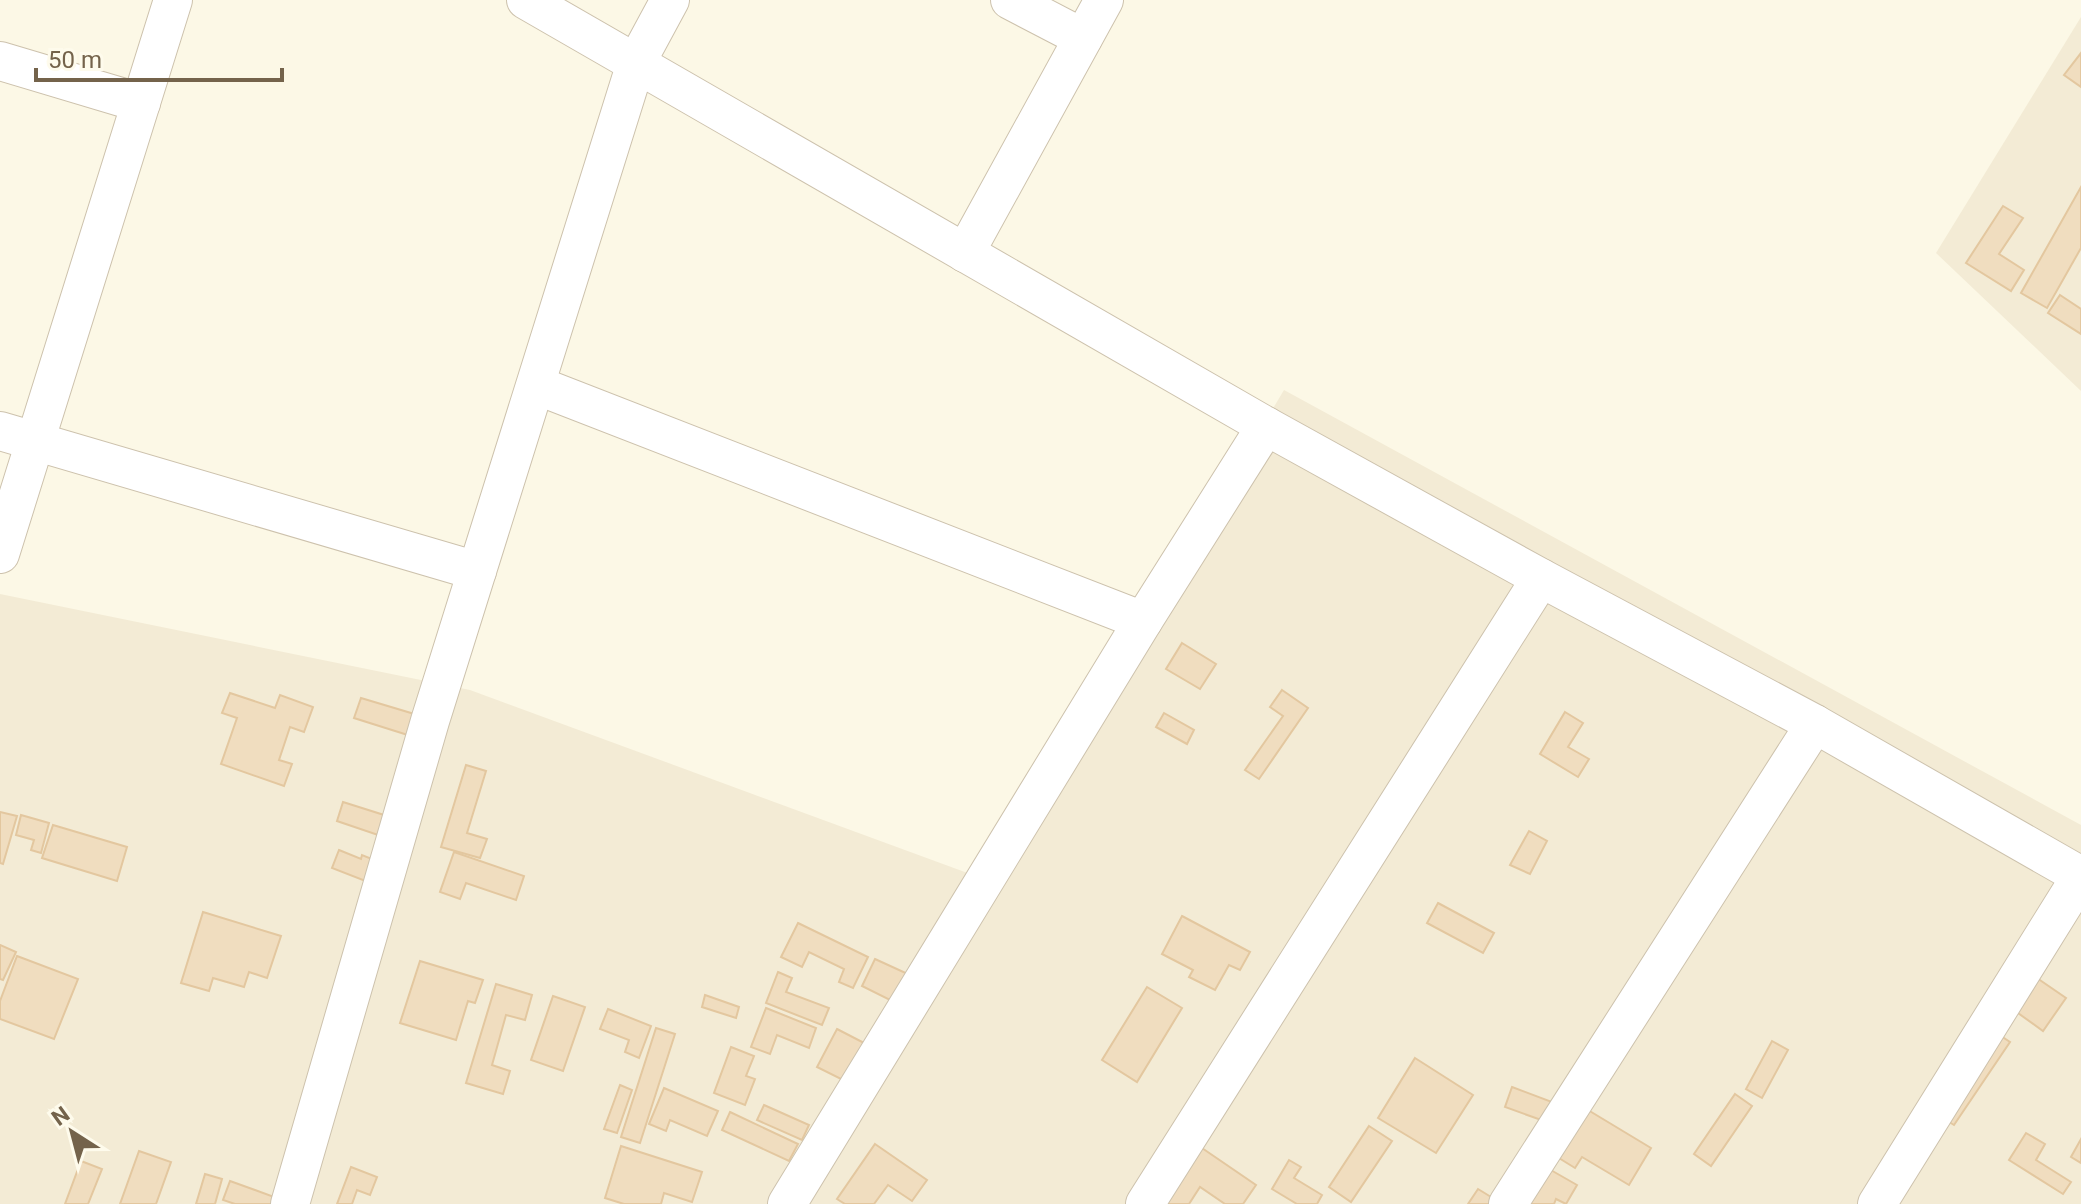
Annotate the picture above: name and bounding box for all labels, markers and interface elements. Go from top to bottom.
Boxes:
scale bar [36,32,282,82]
text: 50 m [48,46,102,74]
north arrow [32,1092,112,1172]
text: N [47,1102,74,1131]

